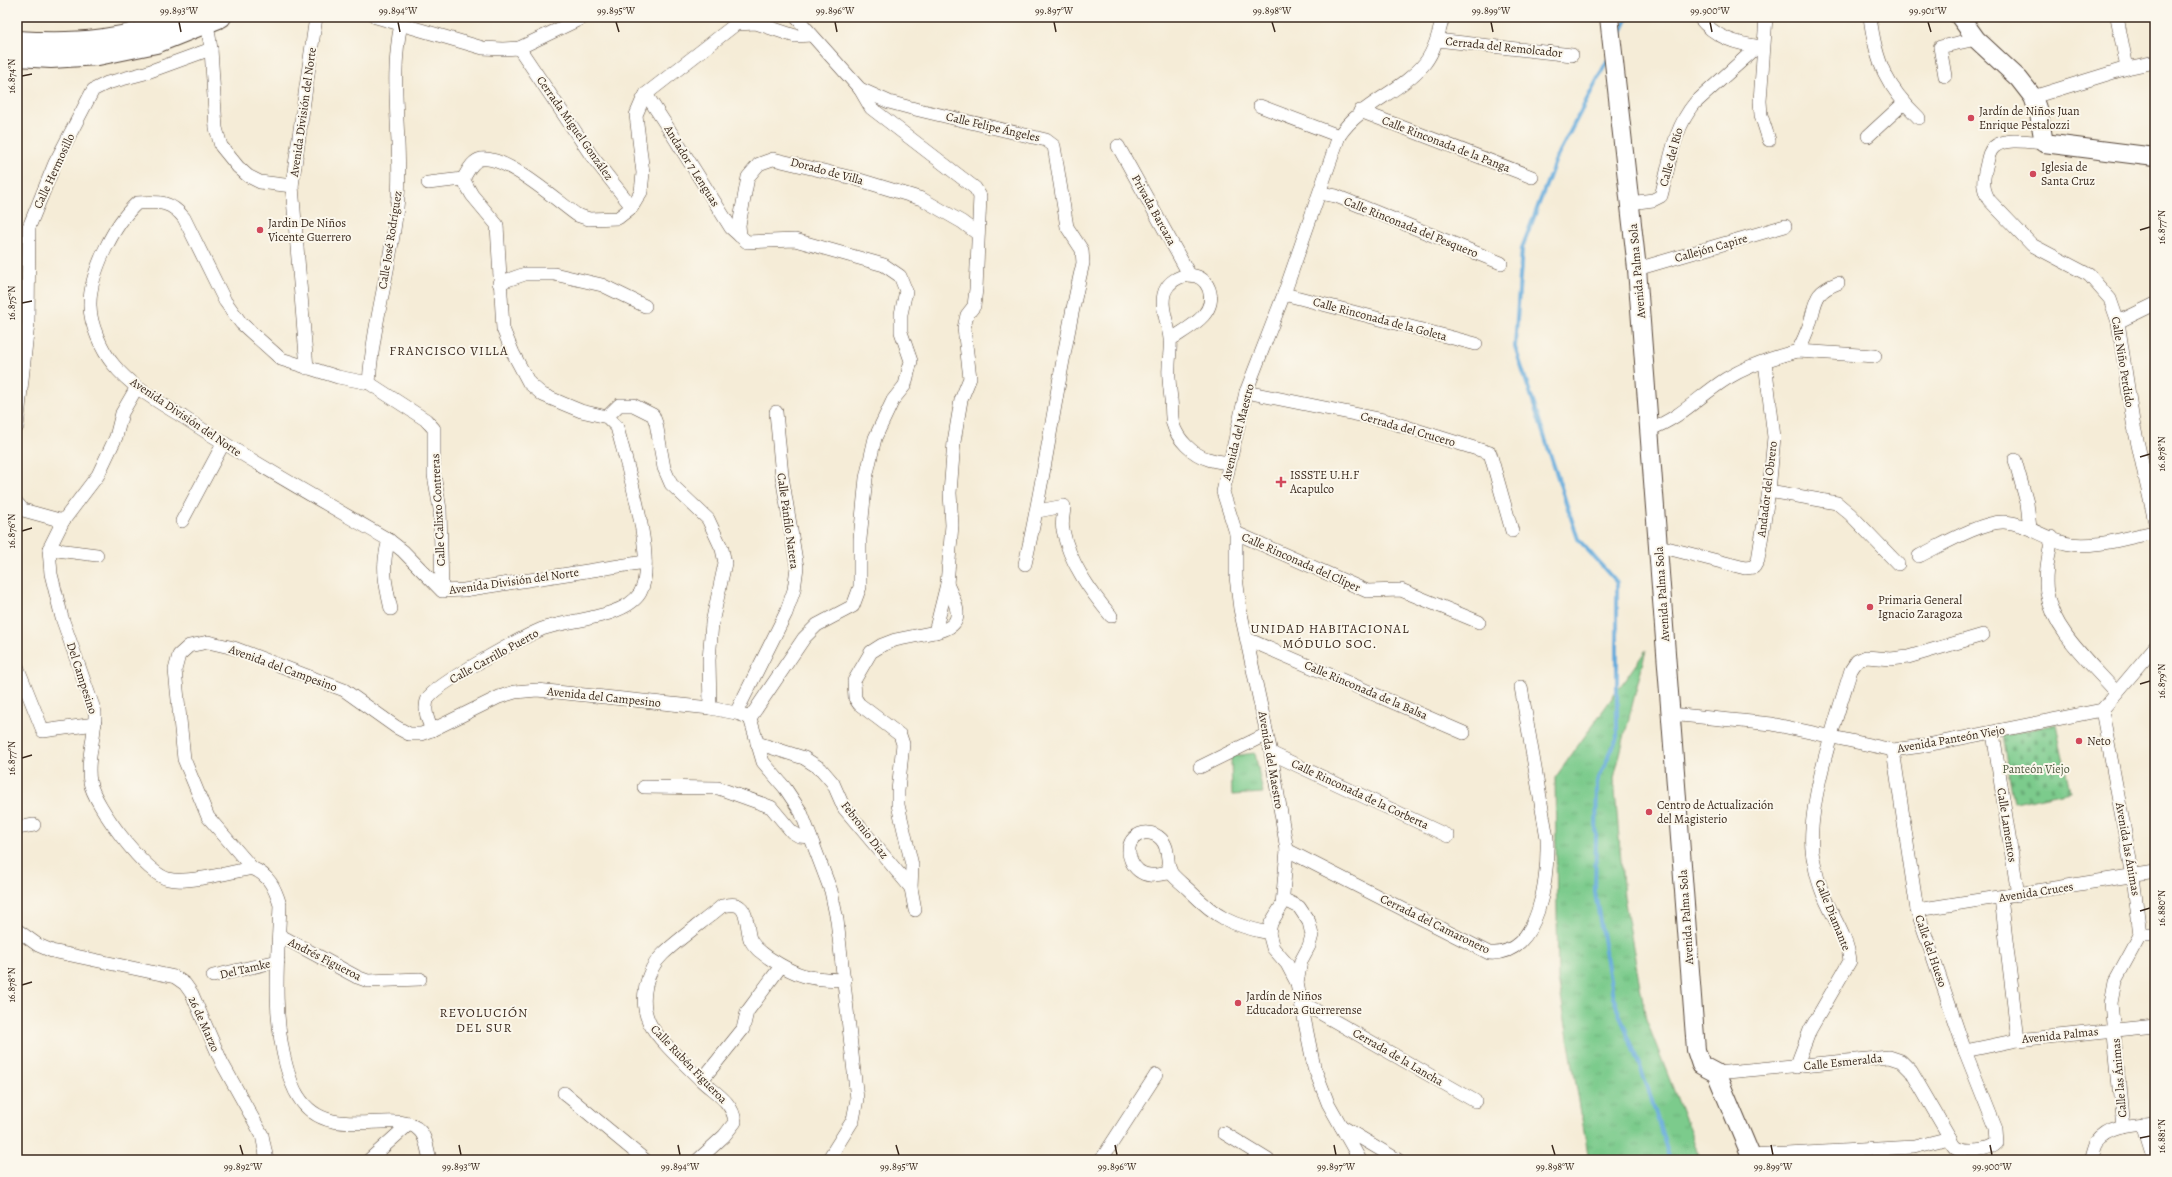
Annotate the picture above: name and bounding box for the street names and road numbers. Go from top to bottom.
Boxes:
street label: Cerrada del Remolcador [1445,33,1564,61]
street label: Avenida División del Norte [286,46,320,179]
street label: Cerrada Miguel González [533,73,617,183]
street label: Calle Felipe Ángeles [944,108,1042,146]
street label: Calle Rinconada de la Panga [1379,112,1513,176]
street label: Andador 7 Lenguas [660,121,724,210]
street label: Calle del Río [1655,126,1687,188]
street label: Calle Hermosillo [30,131,78,211]
street label: Dorado de Villa [789,154,866,189]
street label: Privada Barcaza [1128,172,1180,249]
street label: Calle José Rodríguez [374,190,406,290]
street label: Calle Rinconada del Pesquero [1342,193,1480,261]
street label: Avenida Palma Sola [1625,223,1649,320]
street label: Callejón Capire [1673,230,1749,266]
street label: Calle Rinconada de la Goleta [1311,293,1449,345]
street label: Calle Niño Perdido [2108,315,2138,409]
street label: Avenida División del Norte [126,373,245,460]
street label: Avenida del Maestro [1218,382,1258,483]
street label: Cerrada del Crucero [1359,408,1457,450]
street label: Andador del Obrero [1753,440,1781,539]
street label: Calle Calixto Contreras [427,453,449,567]
street label: Calle Pánfilo Natera [773,472,803,571]
street label: Calle Rinconada del Clíper [1239,529,1363,596]
street label: Avenida Palma Sola [1651,546,1673,643]
street label: Avenida División del Norte [447,564,580,598]
street label: Calle Carrillo Puerto [447,625,541,687]
street label: Del Campesino [63,640,101,716]
street label: Avenida del Campesino [226,641,339,695]
street label: Calle Rinconada de la Balsa [1302,657,1431,723]
street label: Avenida del Campesino [545,683,662,711]
street label: Avenida del Maestro [1254,709,1287,810]
street label: Avenida Panteón Viejo [1895,722,2006,757]
street label: Calle Rinconada de la Corberta [1289,755,1432,833]
street label: Calle Lamentos [1993,787,2021,864]
street label: Febronio Diaz [838,798,892,862]
street label: Avenida las Ánimas [2112,800,2144,897]
street label: Avenida Palma Sola [1675,869,1697,966]
street label: Calle Diamante [1811,877,1855,953]
street label: Avenida Cruces [1997,878,2075,906]
street label: Cerrada del Camaronero [1377,890,1493,958]
street label: Calle del Hueso [1911,913,1951,989]
street label: Andrés Figueroa [285,933,365,984]
street label: Del Tamke [218,955,272,983]
street label: 26 de Marzo [185,994,223,1054]
street label: Calle Rubén Figueroa [647,1021,731,1107]
street label: Avenida Palmas [2020,1023,2099,1047]
street label: Cerrada de la Lancha [1350,1025,1447,1090]
street label: Calle las Ánimas [2108,1037,2130,1118]
street label: Calle Esmeralda [1803,1050,1884,1074]

